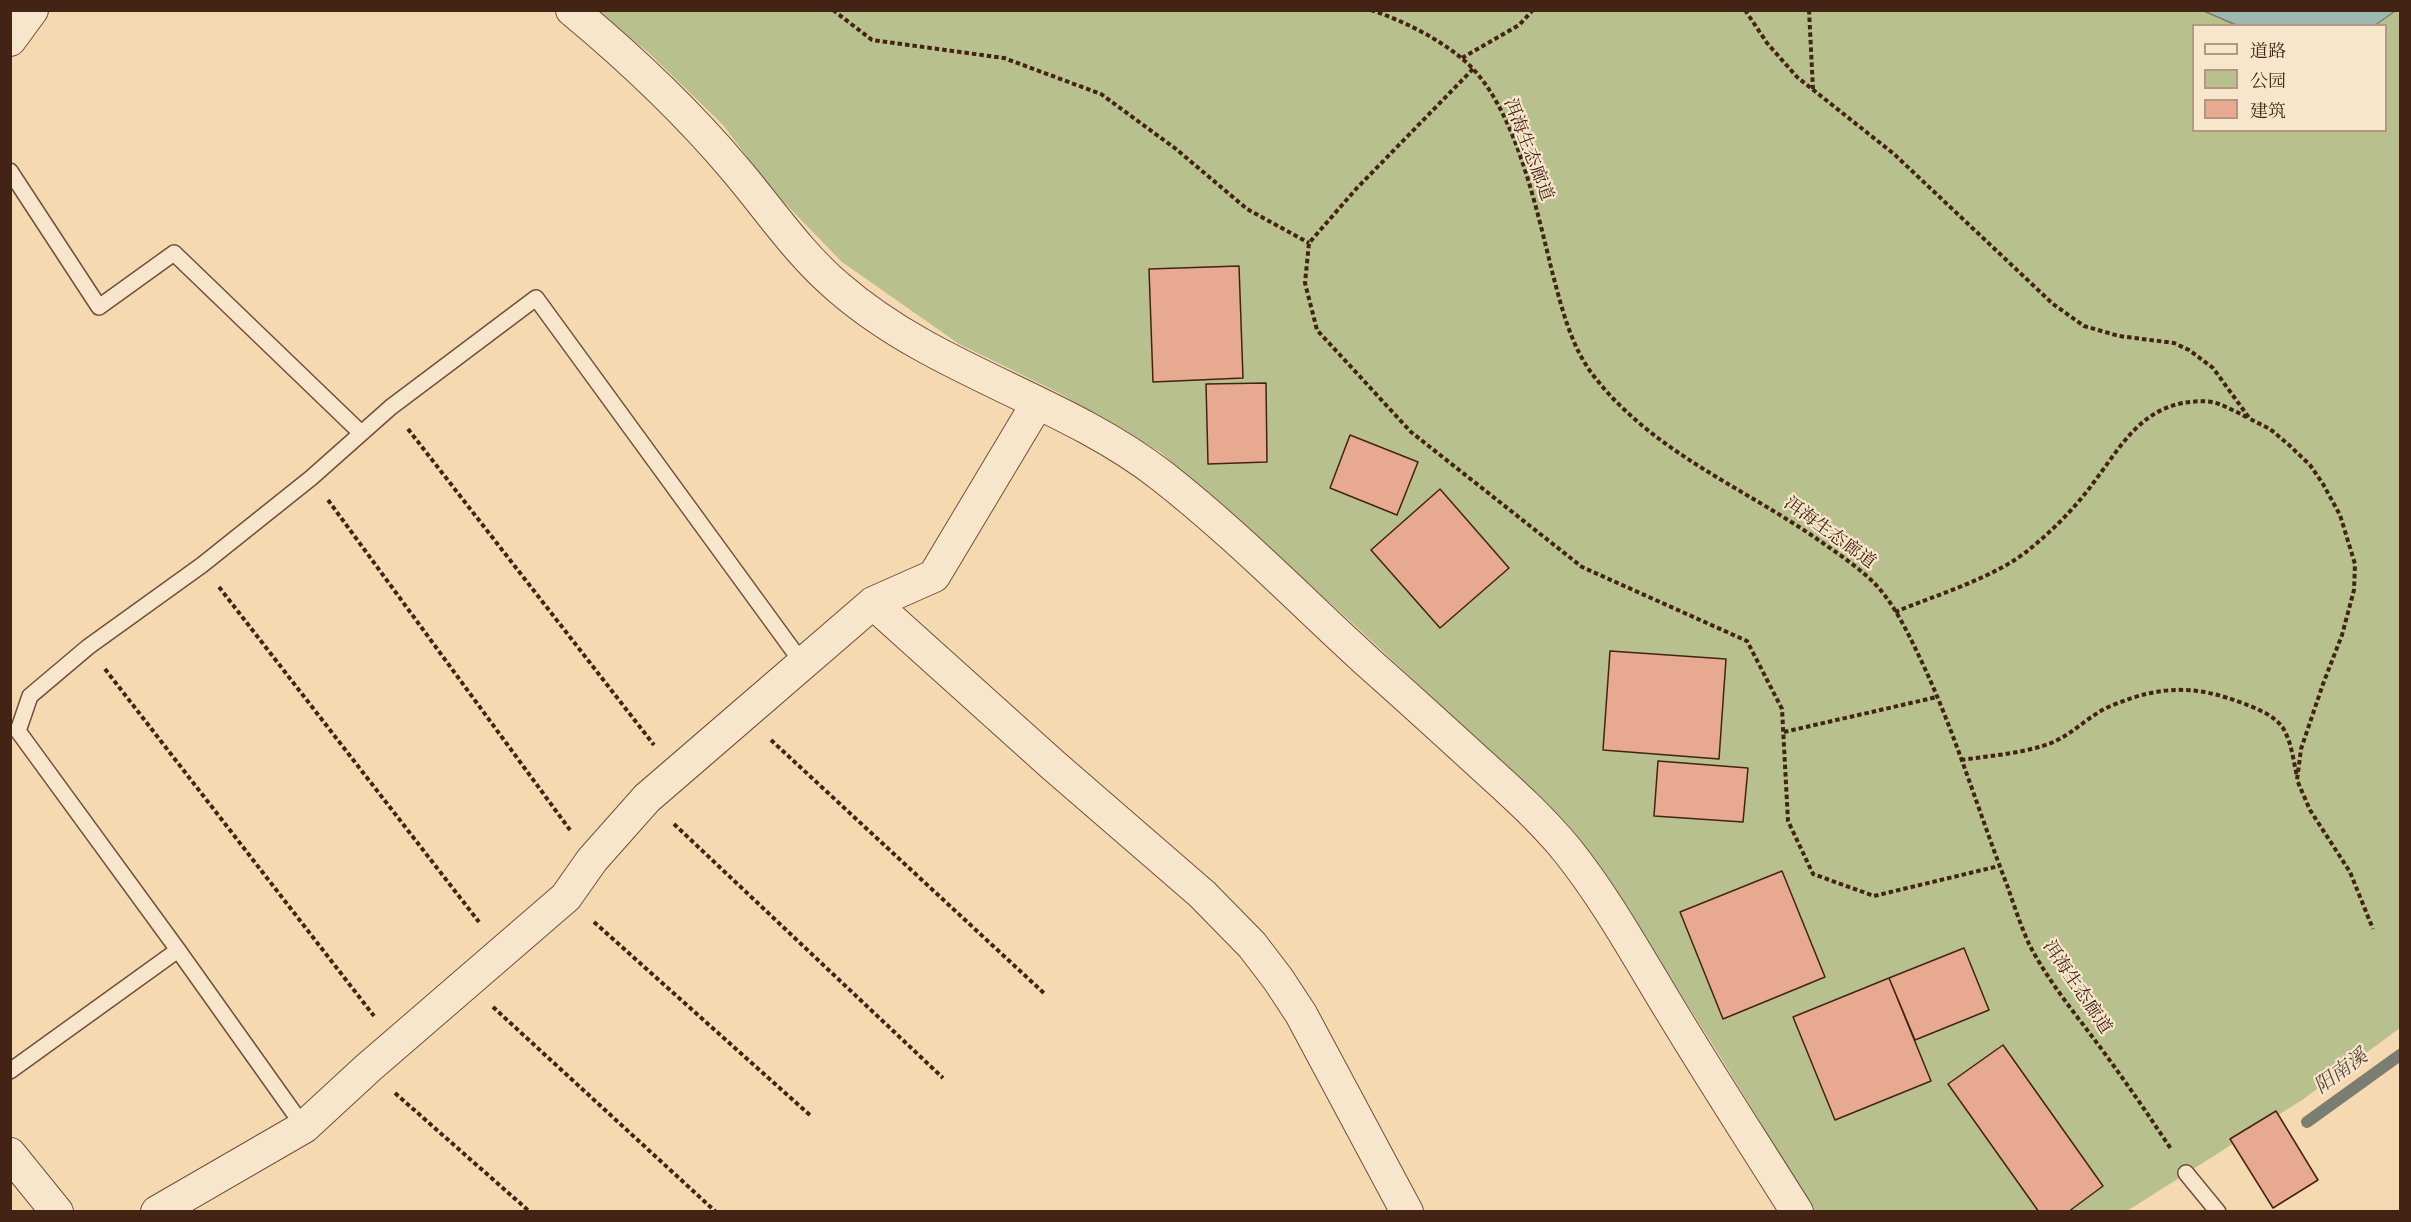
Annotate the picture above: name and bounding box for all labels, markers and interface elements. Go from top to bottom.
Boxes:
legend [2192,24,2387,132]
text: 道路 [2250,41,2286,63]
text: 公园 [2250,71,2286,93]
street label: 洱海生态廊道 [1498,96,1556,204]
text: 建筑 [2250,101,2286,123]
street label: 洱海生态廊道 [1779,494,1879,574]
street label: 洱海生态廊道 [2037,937,2115,1039]
water label: 阳南溪 [2311,1046,2373,1100]

